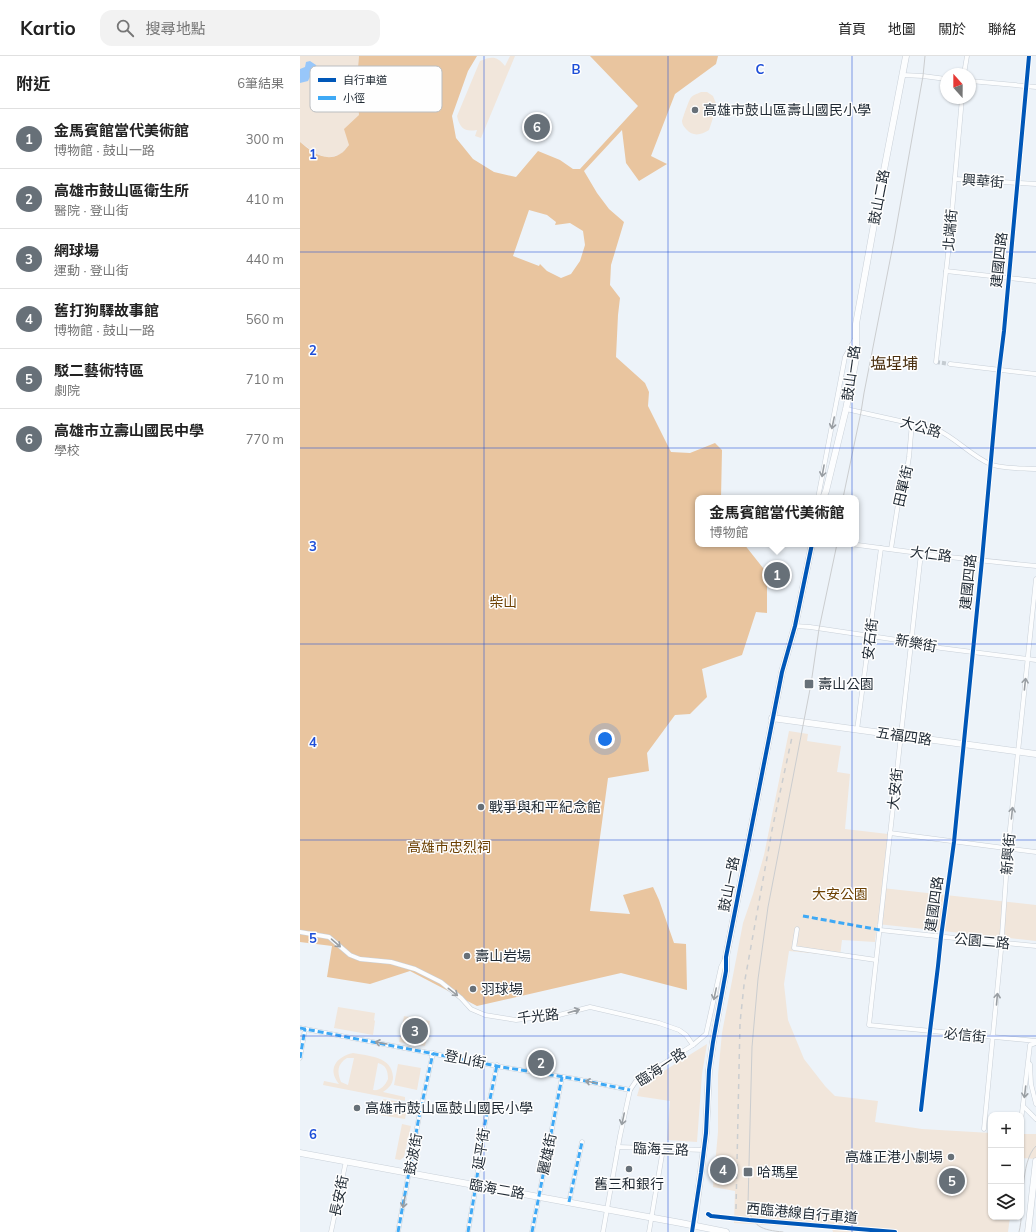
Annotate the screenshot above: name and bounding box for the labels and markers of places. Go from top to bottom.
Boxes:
place label: 高雄市鼓山區壽山國民小學 [703,101,871,119]
marker: 高雄市鼓山區壽山國民小學 [690,105,700,115]
pin: 6 [524,112,550,142]
pin: 1 [764,560,790,590]
place label: 壽山公園 [818,675,874,693]
marker: 壽山公園 [803,678,815,690]
place label: 戰爭與和平紀念館 [489,798,601,816]
marker: 戰爭與和平紀念館 [476,802,486,812]
place label: 壽山岩場 [475,947,531,965]
marker: 壽山岩場 [462,951,472,961]
place label: 羽球場 [481,980,523,998]
marker: 羽球場 [468,984,478,994]
pin: 3 [402,1016,428,1046]
pin: 2 [528,1048,554,1078]
place label: 高雄市鼓山區鼓山國民小學 [365,1099,533,1117]
marker: 高雄市鼓山區鼓山國民小學 [352,1103,362,1113]
place label: 高雄正港小劇場 [845,1148,943,1166]
marker: 高雄正港小劇場 [946,1152,956,1162]
pin: 4 [710,1155,736,1185]
place label: 哈瑪星 [757,1163,799,1181]
marker: 舊三和銀行 [624,1164,634,1174]
marker: 哈瑪星 [742,1166,754,1178]
pin: 5 [939,1166,965,1196]
place label: 舊三和銀行 [594,1175,664,1193]

